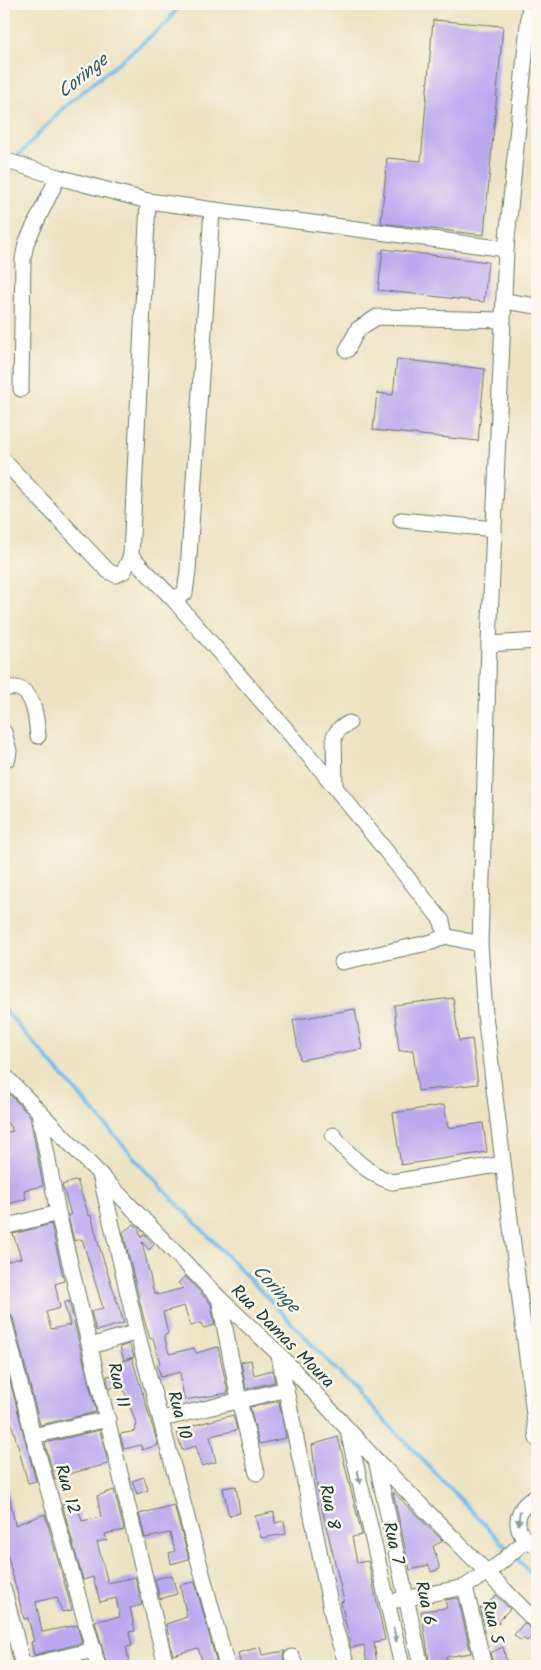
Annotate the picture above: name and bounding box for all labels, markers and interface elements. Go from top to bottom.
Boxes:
water label: Coringe [51,45,117,107]
water label: Coringe [244,1258,308,1323]
street label: Rua Damas Moura [223,1278,341,1396]
street label: Rua 11 [98,1360,137,1411]
street label: Rua 10 [158,1388,199,1443]
street label: Rua 12 [46,1461,88,1518]
one-way arrow [355,1469,363,1484]
street label: Rua 8 [310,1482,347,1533]
one-way arrow [515,1511,523,1527]
street label: Rua 7 [374,1519,412,1568]
street label: Rua 6 [406,1578,443,1628]
street label: Rua 5 [472,1597,511,1649]
one-way arrow [392,1628,400,1644]

